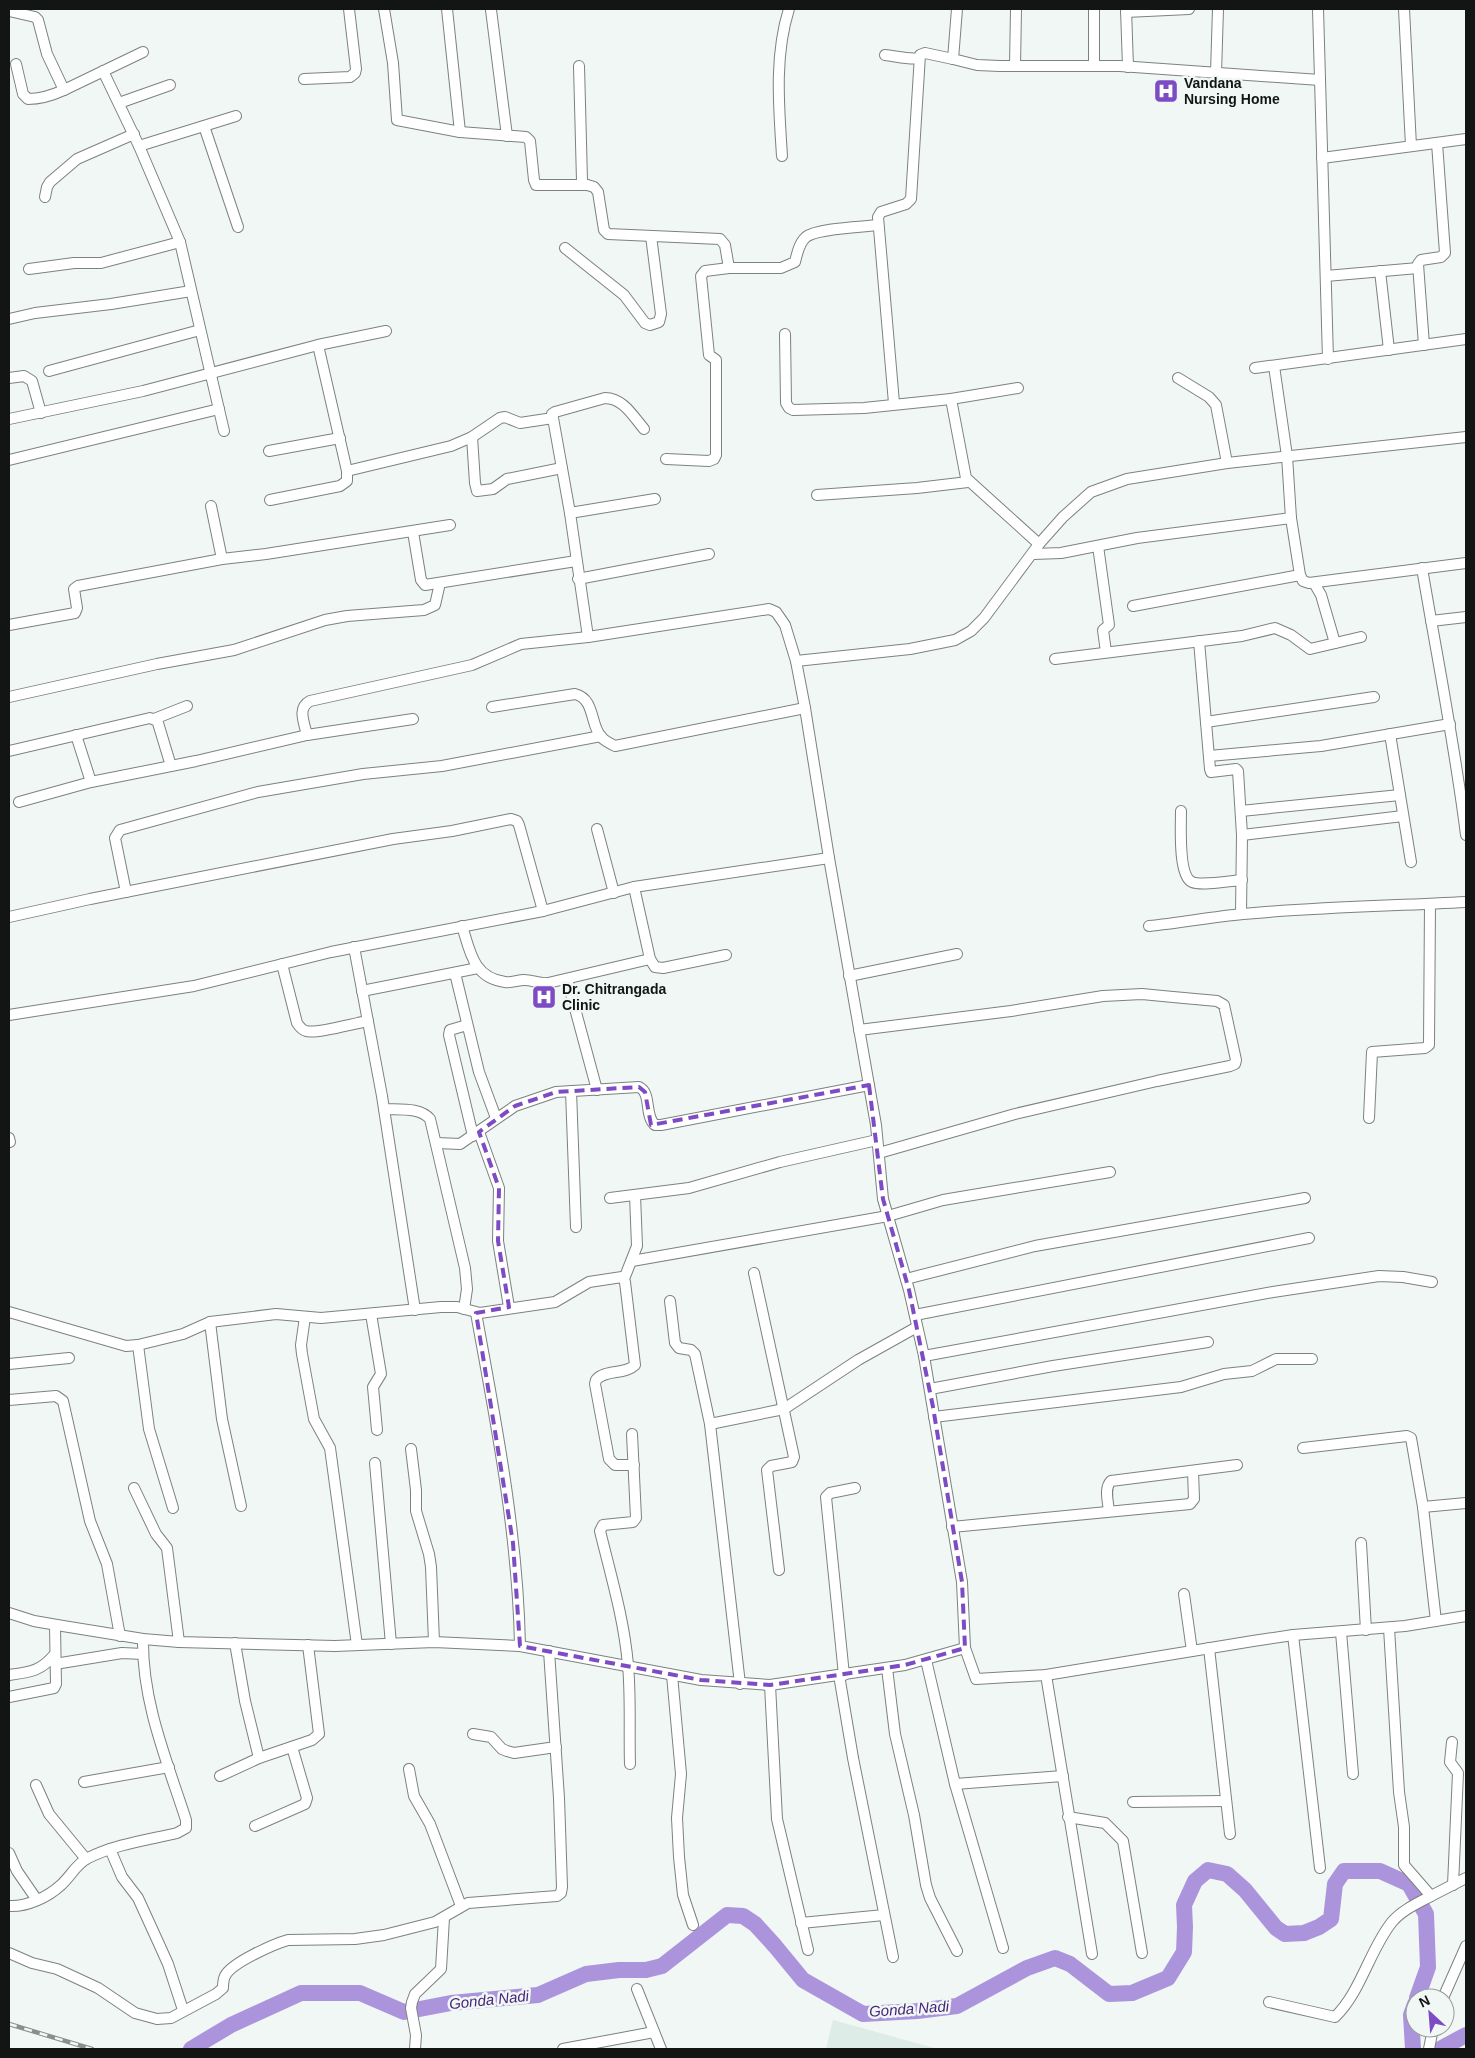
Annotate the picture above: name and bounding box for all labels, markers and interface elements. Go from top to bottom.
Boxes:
place label: Vandana Nursing Home [1184,75,1280,107]
hospital icon: Vandana Nursing Home [1153,78,1179,104]
place label: Dr. Chitrangada Clinic [562,981,666,1013]
hospital icon: Dr. Chitrangada Clinic [531,984,557,1010]
water label: Gonda Nadi [448,1987,530,2012]
north arrow [1405,1988,1455,2038]
text: N [1416,1992,1432,2011]
water label: Gonda Nadi [868,1997,950,2020]

